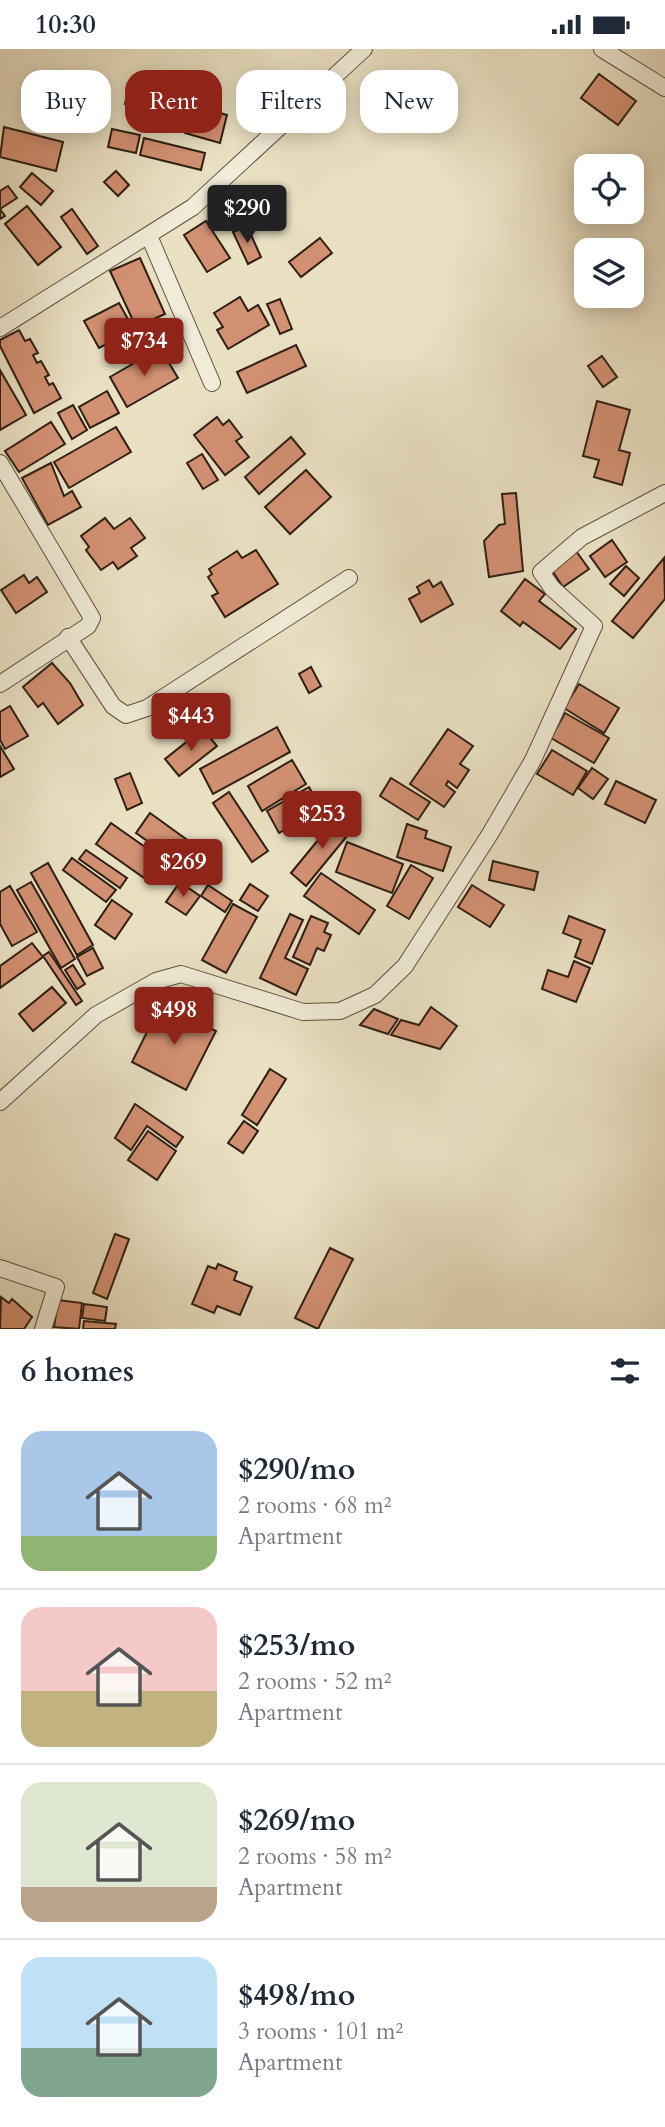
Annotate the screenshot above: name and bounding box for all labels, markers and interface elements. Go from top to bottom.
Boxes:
text: 10:30 [35,7,96,42]
chip: Buy [21,70,111,133]
chip: Rent [125,70,222,133]
chip: Filters [236,70,346,133]
chip: New [360,70,458,133]
map controls [574,154,644,308]
button: locate [574,154,644,224]
pin: $290 [206,185,288,245]
text: $290 [223,192,271,223]
button: layers [574,238,644,308]
pin: $734 [103,319,185,378]
text: $734 [120,325,168,356]
pin: $443 [150,693,232,753]
text: $443 [167,700,215,731]
pin: $253 [281,791,363,851]
text: $253 [298,798,346,829]
pin: $269 [142,839,224,899]
text: $269 [159,846,207,877]
pin: $498 [133,988,215,1047]
text: $498 [150,994,198,1025]
text: 6 homes [21,1351,134,1392]
icon: filters [606,1352,644,1390]
text: $290/mo [238,1449,355,1490]
icon: home [77,1459,161,1543]
text: 2 rooms · 68 m² [238,1490,391,1521]
text: Apartment [238,1521,342,1552]
text: $253/mo [238,1625,355,1666]
icon: home [77,1635,161,1719]
text: 2 rooms · 52 m² [238,1666,391,1697]
text: Apartment [238,1697,342,1728]
text: $269/mo [238,1800,355,1841]
icon: home [77,1810,161,1894]
text: 2 rooms · 58 m² [238,1841,391,1872]
text: Apartment [238,1872,342,1903]
text: $498/mo [238,1975,355,2016]
icon: home [77,1985,161,2069]
text: 3 rooms · 101 m² [238,2016,403,2047]
text: Apartment [238,2047,342,2078]

